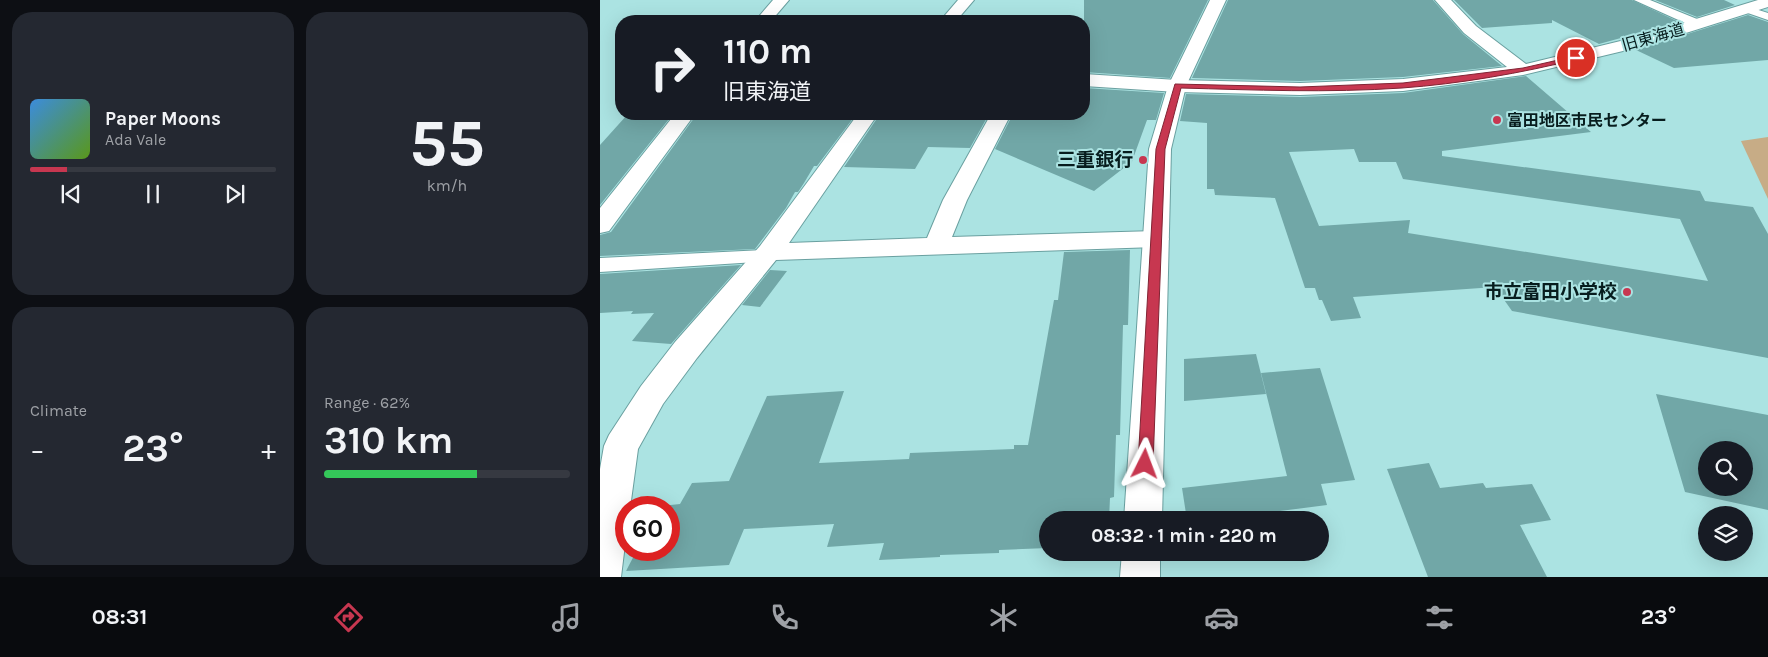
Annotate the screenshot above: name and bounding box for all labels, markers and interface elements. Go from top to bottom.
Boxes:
street label: 旧東海道 [1620,19,1686,55]
text: 110 m [723,31,812,72]
icon: right [640,35,705,100]
pin [1555,37,1597,79]
icon: arrive [1562,44,1590,72]
text: 旧東海道 [723,79,811,105]
text: 55 [409,105,485,181]
text: Paper Moons [105,108,221,130]
place label: 富田地区市民センター [1507,111,1667,130]
marker: 富田地区市民センター [1491,114,1503,126]
text: Ada Vale [105,130,166,149]
place label: 三重銀行 [1057,149,1133,171]
marker: 三重銀行 [1137,154,1149,166]
text: km/h [427,176,467,195]
icon: previous [57,180,85,208]
icon: pause [139,180,167,208]
icon: next [221,180,249,208]
place label: 市立富田小学校 [1484,281,1617,303]
marker: 市立富田小学校 [1621,286,1633,298]
text: Range · 62% [324,393,410,412]
text: Climate [30,401,87,420]
text: 310 km [324,418,453,463]
text: 23° [122,426,184,471]
text: − [30,433,45,466]
text: + [261,433,276,466]
position arrow [1118,437,1170,489]
map controls [1698,441,1753,561]
button: search [1698,441,1753,496]
speed limit sign: 60 [615,496,680,561]
button: layers [1698,506,1753,561]
text: 08:32 · 1 min · 220 m [1091,525,1277,547]
icon: directions [331,600,366,635]
icon: music [549,600,584,635]
icon: phone [767,600,802,635]
icon: climate [986,600,1021,635]
icon: car [1204,600,1239,635]
icon: filters [1422,600,1457,635]
text: 08:31 [92,604,147,630]
text: 23° [1641,604,1676,630]

